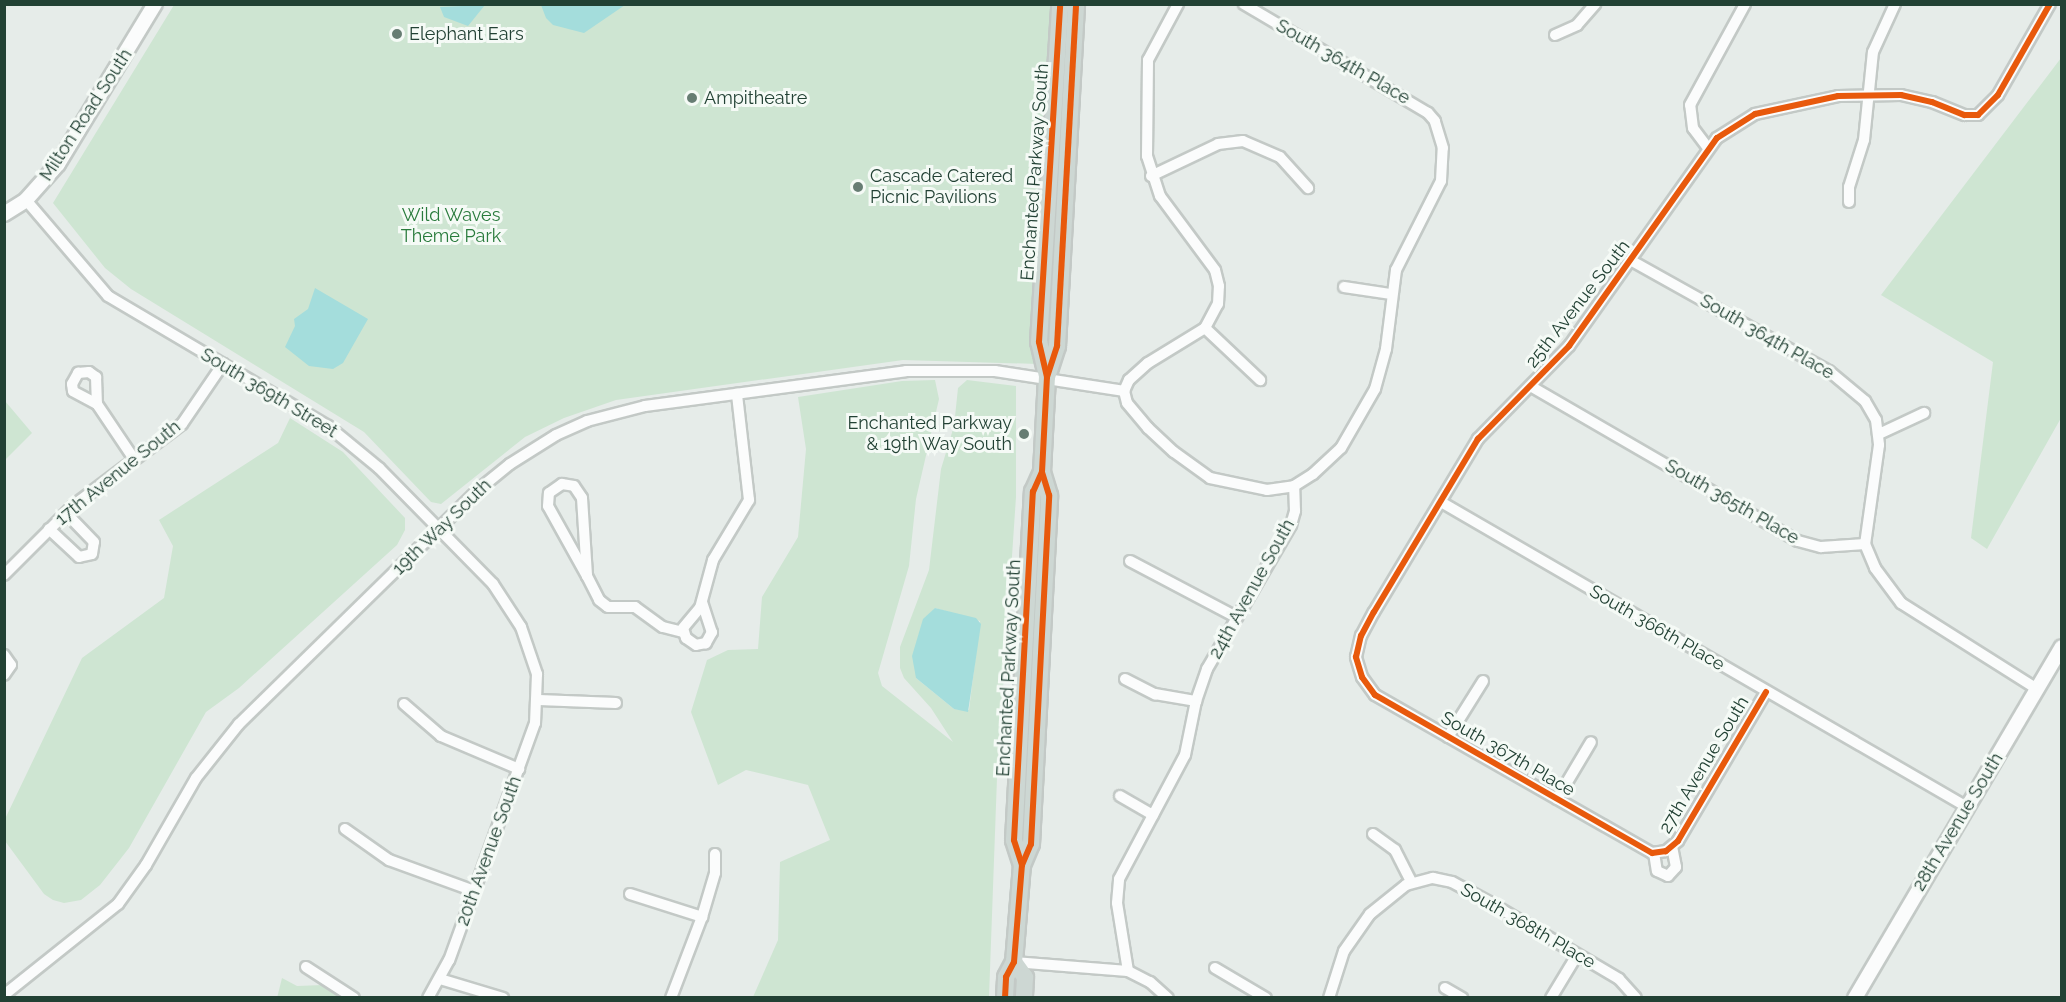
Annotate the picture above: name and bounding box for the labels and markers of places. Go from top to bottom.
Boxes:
place label: Elephant Ears [409,23,524,45]
marker: Elephant Ears [390,27,404,41]
place label: Ampitheatre [704,87,807,109]
marker: Ampitheatre [685,91,699,105]
place label: Cascade Catered Picnic Pavilions [870,166,1013,208]
marker: Cascade Catered Picnic Pavilions [851,180,865,194]
place label: Enchanted Parkway & 19th Way South [847,413,1012,456]
marker: Enchanted Parkway & 19th Way South [1017,427,1031,441]

